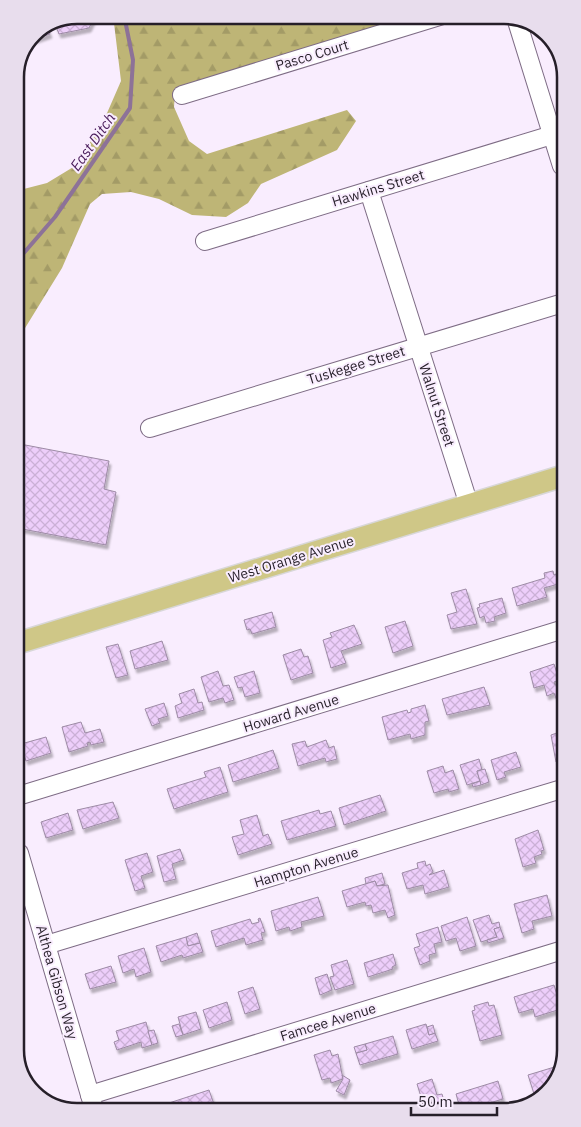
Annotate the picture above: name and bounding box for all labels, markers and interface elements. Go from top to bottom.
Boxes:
street label: Pasco Court [273,35,351,75]
water label: East Ditch [66,109,119,174]
street label: Hawkins Street [330,165,426,211]
street label: Tuskegee Street [305,342,407,388]
street label: Walnut Street [415,361,459,449]
street label: West Orange Avenue [226,531,356,587]
street label: Howard Avenue [241,690,341,736]
street label: Hampton Avenue [252,842,361,891]
street label: Althea Gibson Way [32,923,82,1041]
street label: Famcee Avenue [278,999,378,1045]
scale bar [411,1084,497,1116]
text: 50 m [418,1092,453,1111]

